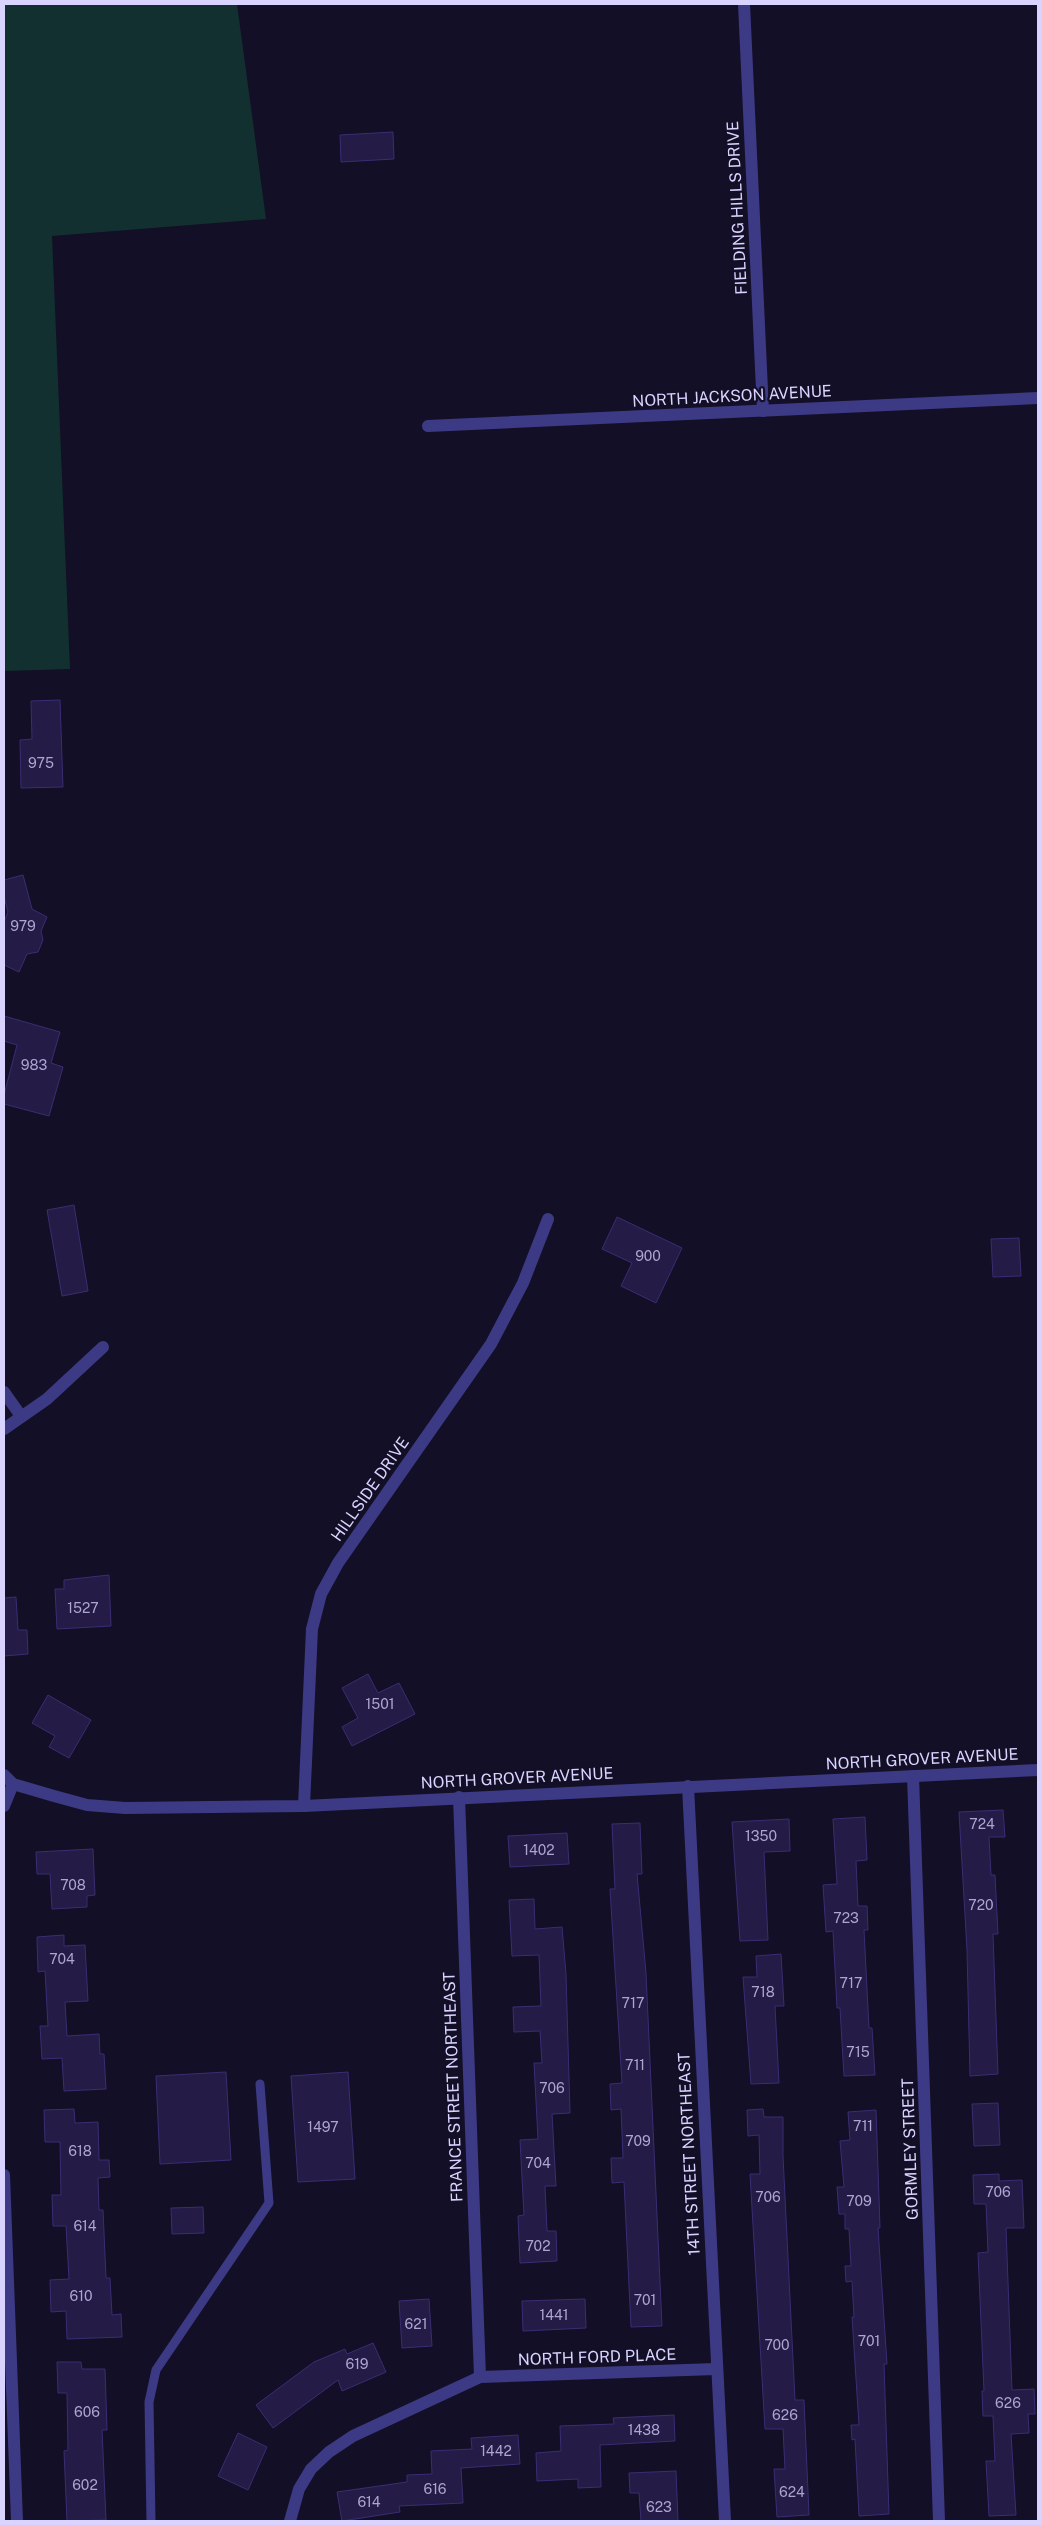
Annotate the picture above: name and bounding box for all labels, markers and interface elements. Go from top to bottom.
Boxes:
street label: FIELDING HILLS DRIVE [723,121,751,295]
street label: NORTH JACKSON AVENUE [632,381,832,411]
house number: 975 [28,755,54,771]
house number: 979 [10,918,36,934]
house number: 983 [21,1057,47,1073]
house number: 900 [635,1248,661,1264]
street label: HILLSIDE DRIVE [327,1433,413,1545]
house number: 1527 [67,1600,99,1616]
house number: 1501 [366,1696,394,1712]
street label: NORTH GROVER AVENUE [825,1744,1019,1774]
street label: NORTH GROVER AVENUE [420,1763,614,1793]
house number: 724 [969,1816,995,1832]
house number: 1350 [745,1828,777,1844]
house number: 1402 [523,1842,555,1858]
house number: 708 [60,1877,86,1893]
house number: 720 [968,1897,994,1913]
house number: 723 [833,1910,859,1926]
house number: 704 [49,1951,75,1967]
street label: FRANCE STREET NORTHEAST [439,1971,467,2202]
house number: 717 [840,1975,862,1991]
house number: 718 [751,1984,775,2000]
house number: 717 [622,1995,644,2011]
house number: 715 [846,2044,870,2060]
street label: 14TH STREET NORTHEAST [674,2051,704,2256]
house number: 711 [625,2057,645,2073]
street label: GORMLEY STREET [898,2077,922,2220]
house number: 706 [539,2080,565,2096]
house number: 711 [853,2118,873,2134]
house number: 1497 [307,2119,339,2135]
house number: 709 [625,2133,651,2149]
house number: 618 [68,2143,92,2159]
house number: 704 [525,2155,551,2171]
house number: 706 [985,2184,1011,2200]
house number: 706 [755,2189,781,2205]
house number: 709 [846,2193,872,2209]
house number: 614 [73,2218,97,2234]
house number: 702 [525,2238,551,2254]
house number: 610 [70,2288,92,2304]
house number: 701 [634,2292,656,2308]
house number: 1441 [540,2307,569,2323]
house number: 621 [405,2316,427,2332]
house number: 701 [858,2333,880,2349]
house number: 700 [764,2337,790,2353]
street label: NORTH FORD PLACE [517,2345,677,2369]
house number: 619 [345,2356,369,2372]
house number: 626 [995,2395,1021,2411]
house number: 606 [74,2404,100,2420]
house number: 626 [772,2407,798,2423]
house number: 1438 [628,2422,660,2438]
house number: 1442 [480,2443,512,2459]
house number: 602 [72,2477,98,2493]
house number: 616 [423,2481,447,2497]
house number: 624 [779,2484,805,2500]
house number: 614 [357,2494,381,2510]
house number: 623 [646,2499,672,2515]

